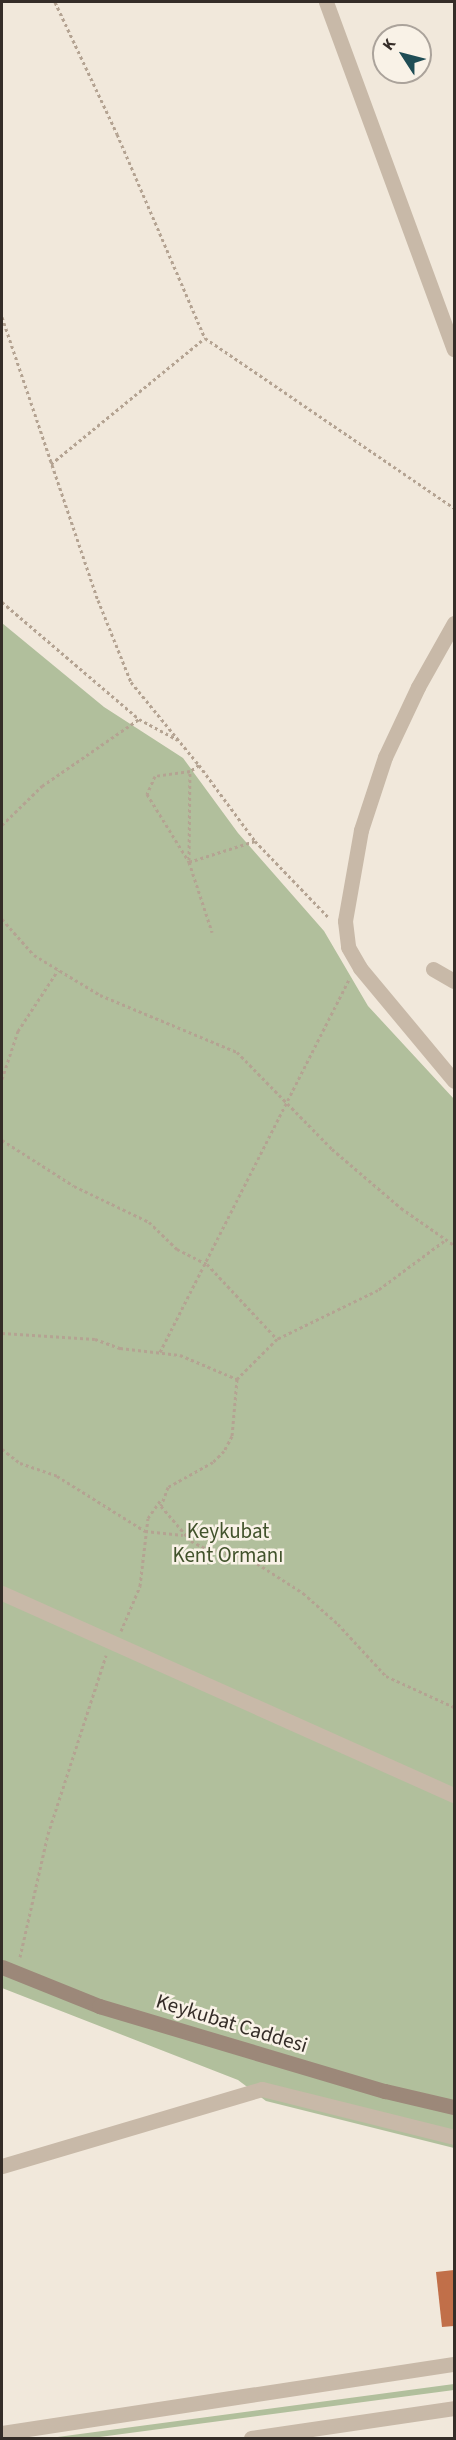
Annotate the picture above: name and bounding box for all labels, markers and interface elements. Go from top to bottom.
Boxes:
north arrow [372,24,432,84]
text: K [377,34,401,55]
park label: Keykubat Kent Ormanı [172,1518,284,1568]
street label: Keykubat Caddesi [153,1988,311,2058]

